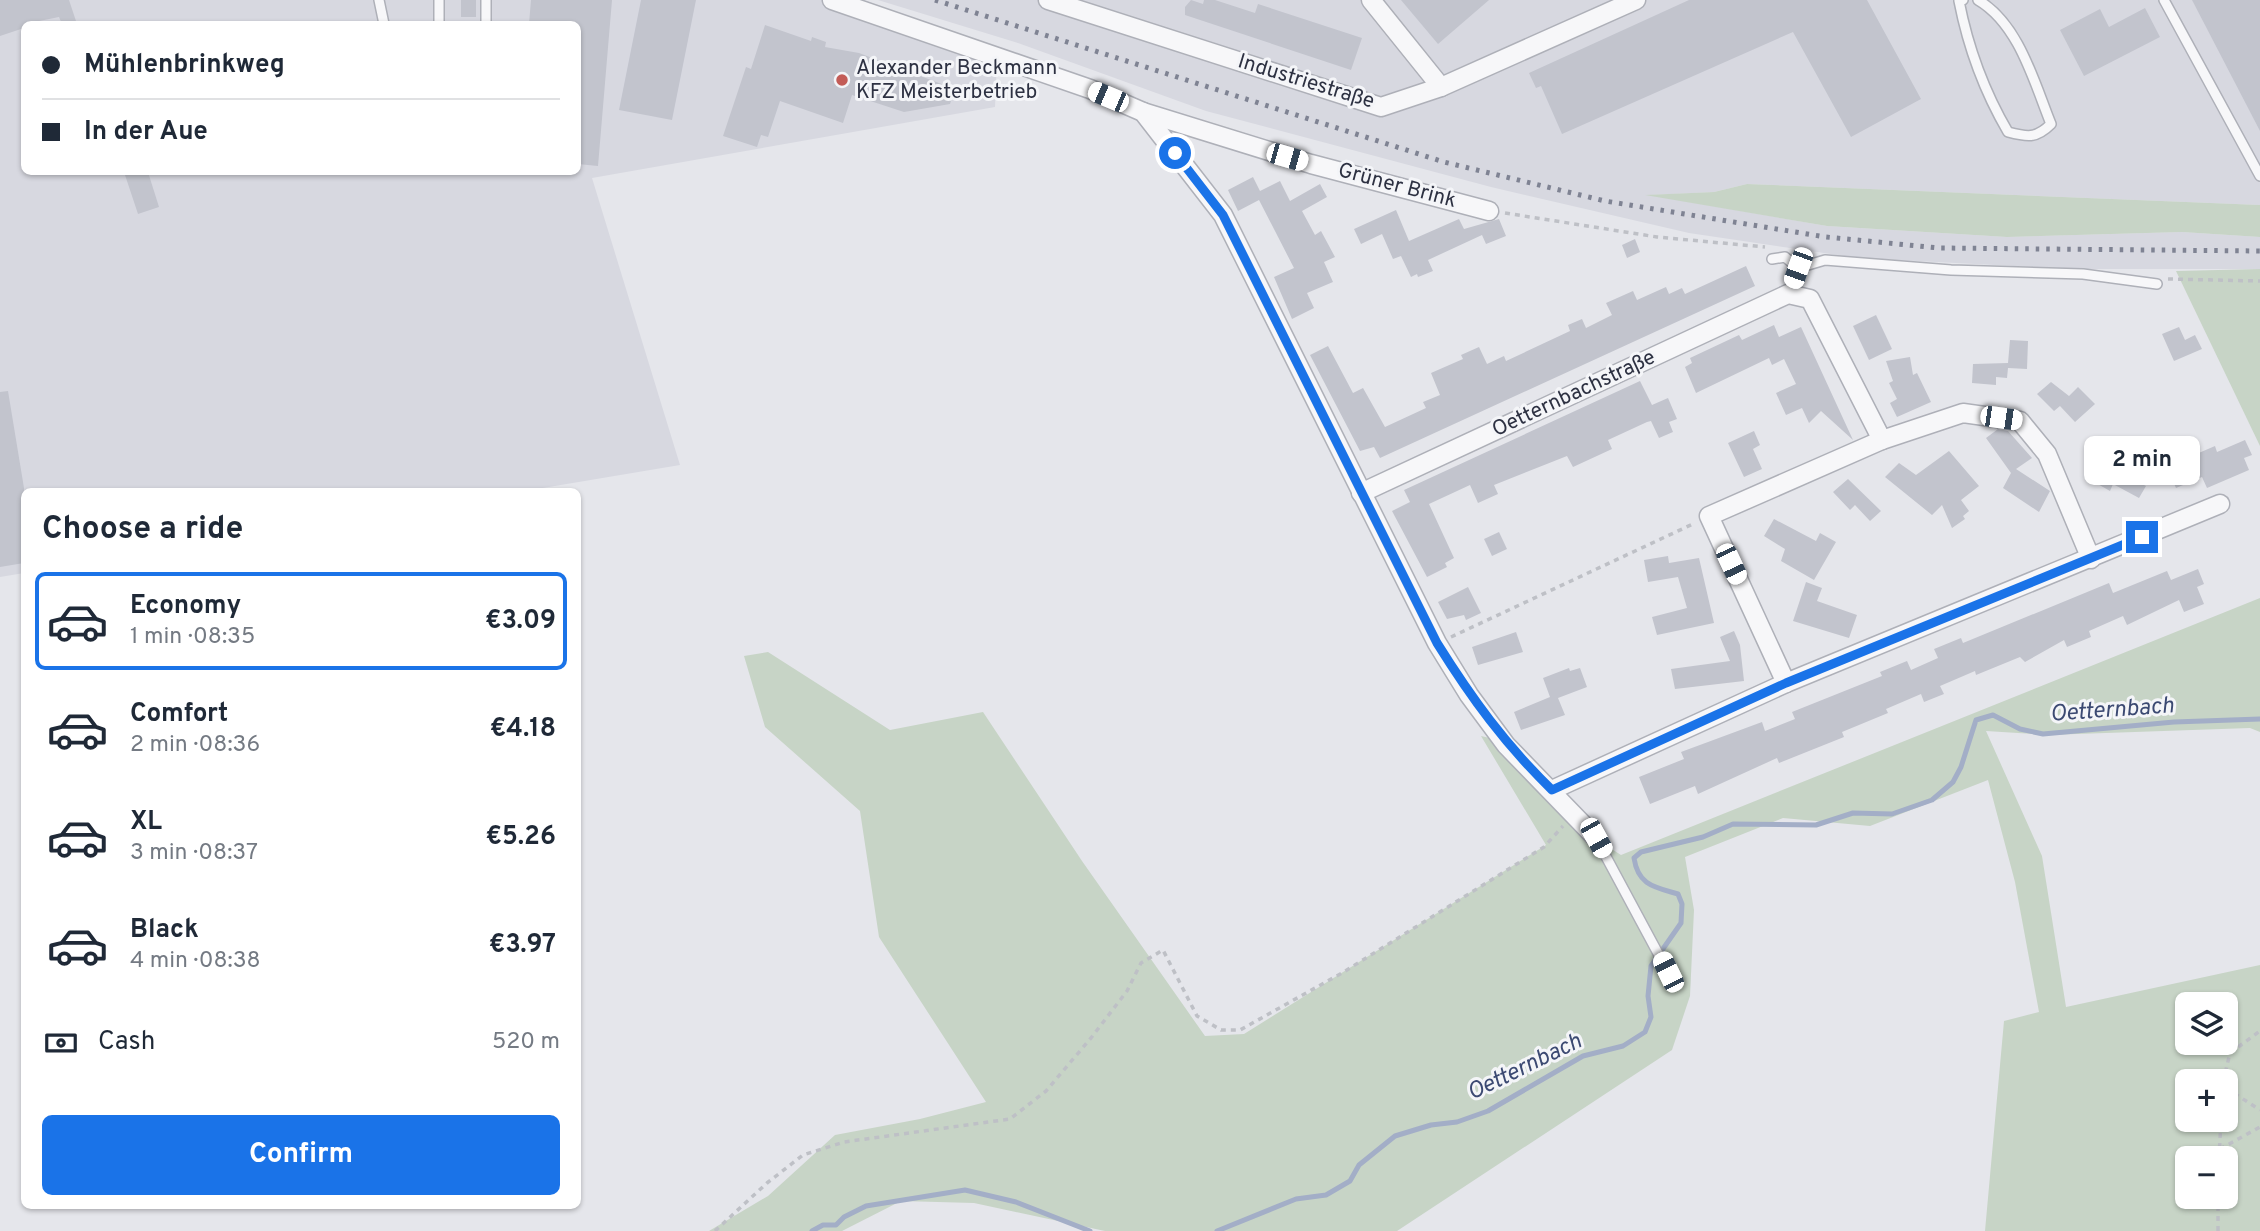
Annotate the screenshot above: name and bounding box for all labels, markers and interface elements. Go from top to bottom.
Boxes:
street label: Industriestraße [1234,48,1378,116]
text: Mühlenbrinkweg [84,49,285,82]
place label: Alexander Beckmann KFZ Meisterbetrieb [856,55,1057,106]
marker: Alexander Beckmann KFZ Meisterbetrieb [834,72,850,88]
car [1085,79,1132,115]
text: In der Aue [84,116,208,149]
route start [1159,137,1191,169]
car [1264,141,1311,173]
street label: Grüner Brink [1335,157,1459,215]
car [1781,245,1816,291]
street label: Oetternbachstraße [1488,344,1660,444]
car [1979,405,2024,431]
callout: 2 min [2084,435,2200,484]
text: 2 min [2112,446,2172,475]
text: Choose a ride [42,510,243,550]
route end [2126,521,2158,553]
car [1713,541,1750,587]
icon: car [46,590,109,653]
text: Economy [130,590,241,623]
text: €3.09 [485,605,556,638]
text: 1 min · 08:35 [130,623,255,652]
water label: Oetternbach [2049,692,2175,730]
icon: car [46,698,109,761]
text: Comfort [130,698,228,731]
text: €4.18 [490,713,556,746]
text: 2 min · 08:36 [130,731,260,760]
icon: car [46,806,109,869]
text: XL [130,806,162,839]
car [1577,815,1616,861]
text: €5.26 [485,821,556,854]
text: 3 min · 08:37 [130,839,258,868]
icon: car [46,914,109,977]
text: Black [130,914,199,947]
text: €3.97 [489,929,556,962]
text: 4 min · 08:38 [130,947,261,976]
car [1650,949,1687,995]
map controls [2175,992,2238,1209]
button: layers [2175,992,2238,1055]
icon: cash [42,1024,80,1062]
text: Cash [98,1026,155,1059]
text: 520 m [492,1028,560,1057]
water label: Oetternbach [1463,1028,1587,1108]
button: + [2175,1069,2238,1132]
button: Confirm [42,1115,560,1195]
button: − [2175,1146,2238,1209]

